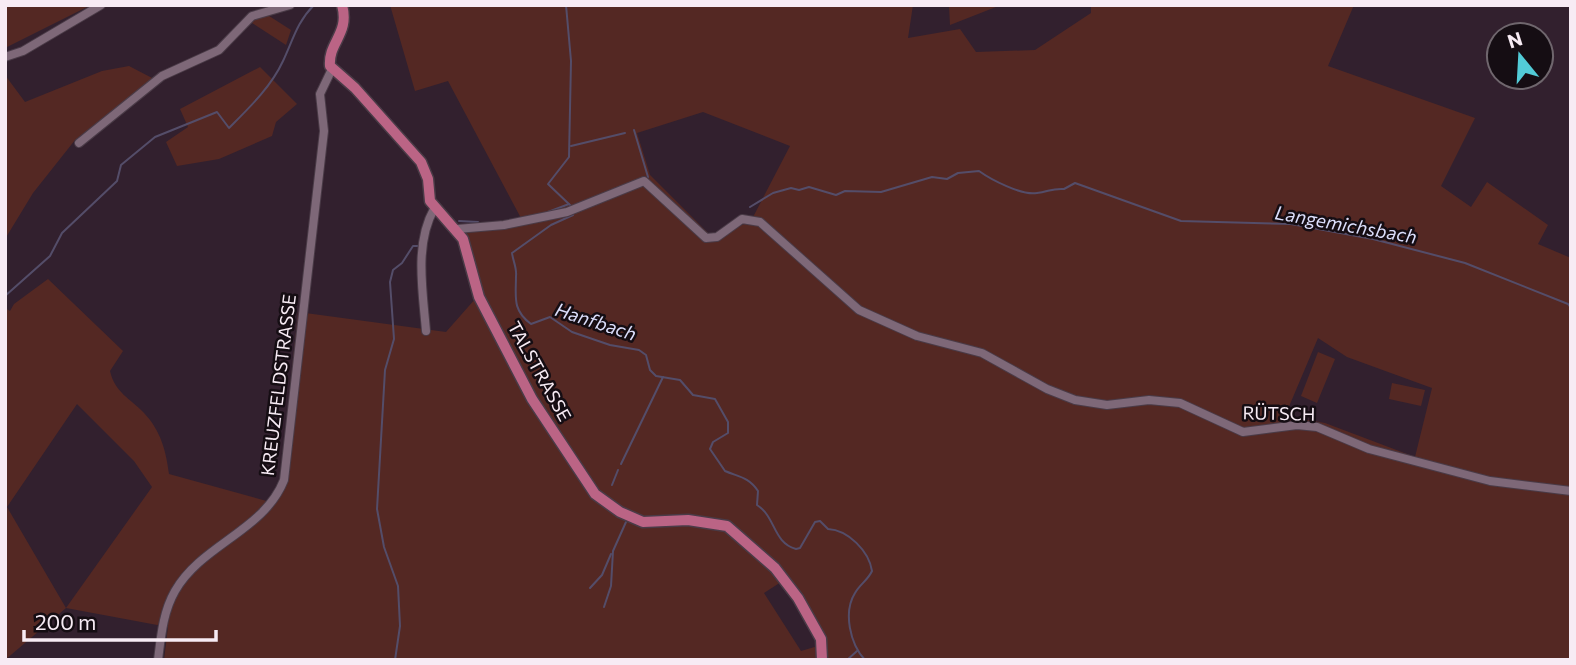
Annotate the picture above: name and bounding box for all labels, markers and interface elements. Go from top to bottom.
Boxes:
north arrow [1485,21,1555,91]
text: N [1504,26,1525,52]
water label: Langemichsbach [1273,200,1419,248]
street label: KREUZFELDSTRASSE [256,293,300,477]
water label: Hanfbach [552,297,640,345]
street label: TALSTRASSE [504,317,576,425]
street label: RÜTSCH [1242,401,1316,425]
scale bar [24,598,217,642]
text: 200 m [35,609,96,634]

